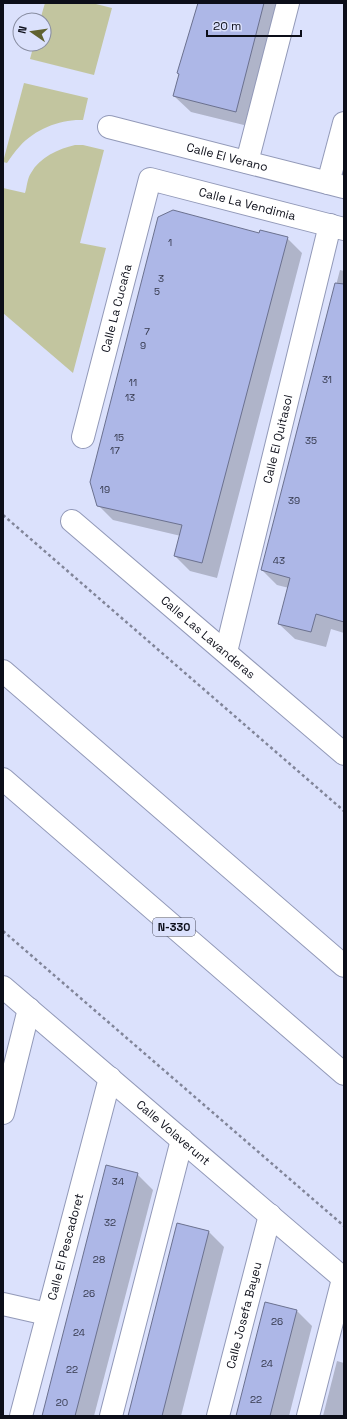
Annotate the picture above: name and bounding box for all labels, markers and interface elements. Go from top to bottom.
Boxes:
north arrow [12,12,52,52]
scale bar [207,12,301,38]
text: 20 m [213,18,241,34]
text: N [15,25,30,35]
street label: Calle El Verano [185,139,270,175]
street label: Calle La Vendimia [197,184,298,224]
house number: 1 [168,236,172,249]
street label: Calle La Cucaña [97,262,136,354]
house number: 3 [158,272,164,285]
house number: 5 [154,285,160,298]
house number: 7 [144,325,150,338]
house number: 9 [140,339,146,352]
house number: 31 [322,373,332,386]
house number: 11 [129,376,137,389]
house number: 13 [125,391,135,404]
street label: Calle El Quitasol [259,393,296,485]
house number: 15 [114,431,124,444]
house number: 35 [305,434,317,447]
house number: 17 [110,444,120,457]
house number: 19 [100,483,110,496]
house number: 39 [288,494,300,507]
house number: 43 [273,554,285,567]
street label: Calle Las Lavanderas [157,592,259,682]
road number: N-330 [153,918,195,936]
street label: Calle Volaverunt [133,1097,213,1169]
house number: 34 [112,1175,124,1188]
street label: Calle El Pescadoret [44,1192,87,1302]
house number: 32 [104,1216,116,1229]
house number: 28 [93,1253,105,1266]
street label: Calle Josefa Bayeu [223,1260,266,1371]
house number: 26 [83,1287,95,1300]
house number: 26 [271,1315,283,1328]
house number: 24 [73,1326,85,1339]
house number: 24 [261,1357,273,1370]
house number: 22 [66,1363,78,1376]
house number: 22 [250,1393,262,1406]
house number: 20 [56,1396,68,1409]

